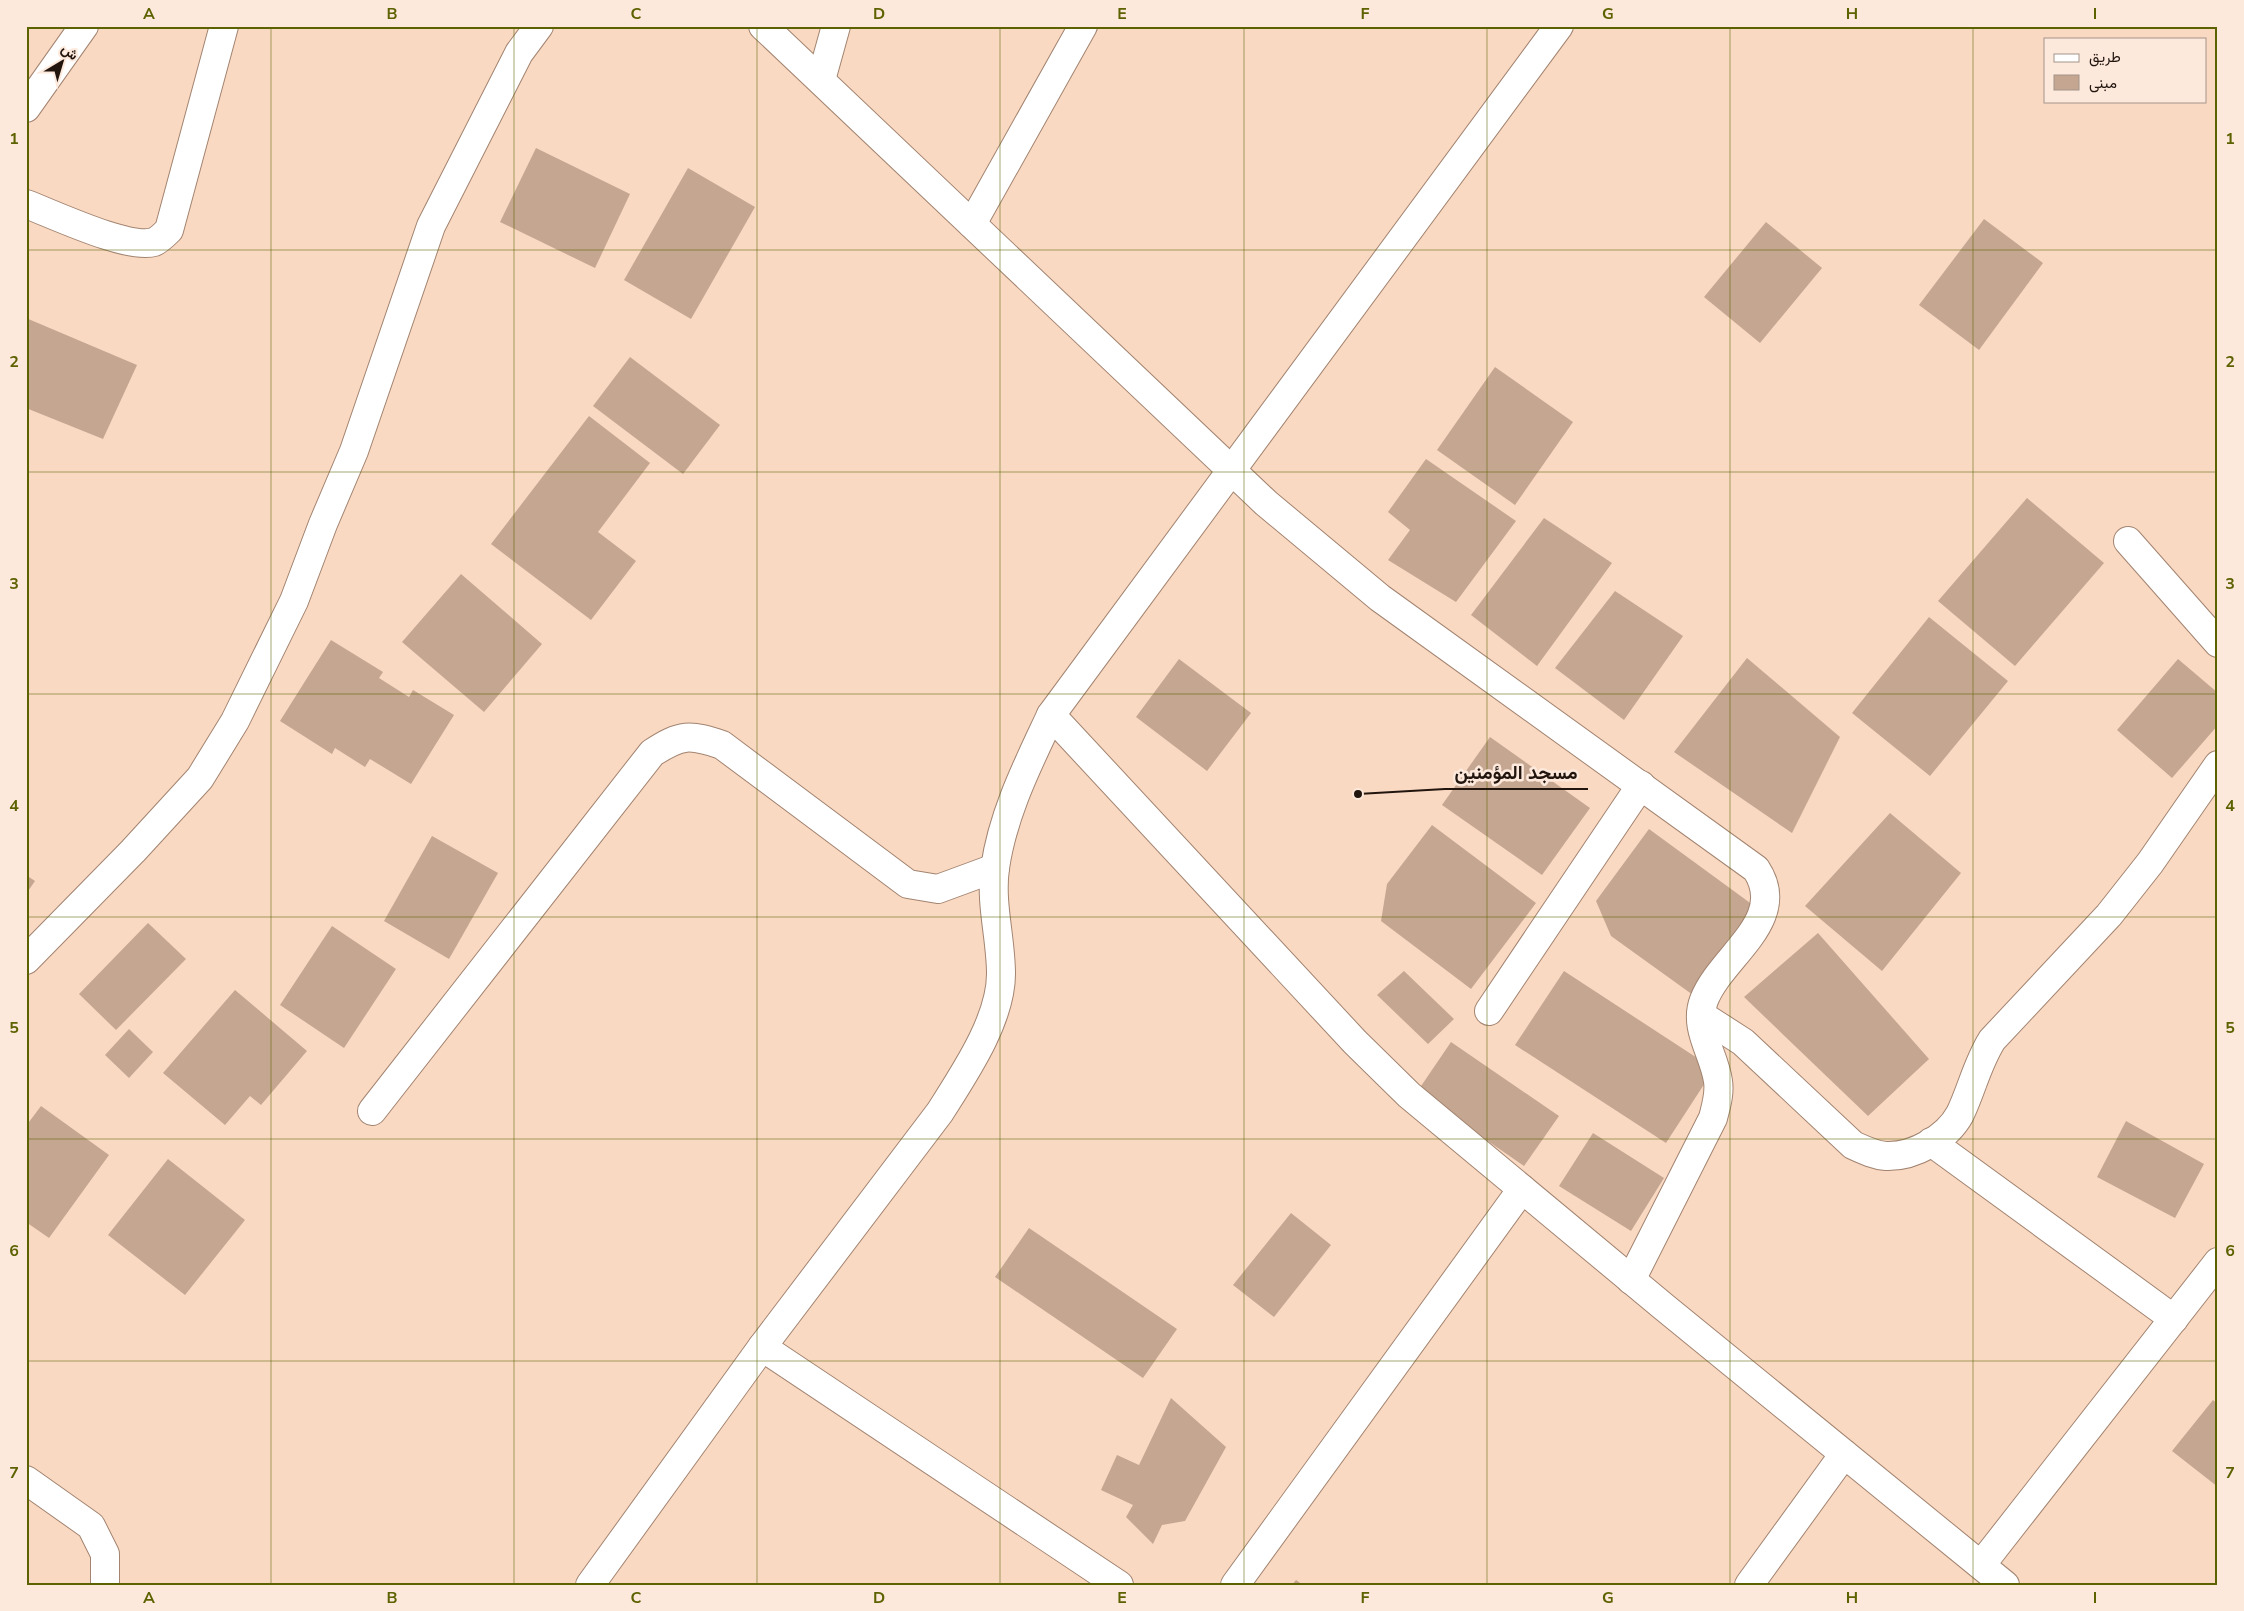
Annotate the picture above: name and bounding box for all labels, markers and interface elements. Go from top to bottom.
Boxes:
text: A [143,3,155,25]
text: B [386,3,398,25]
text: C [631,3,642,25]
text: D [873,3,885,25]
text: E [1117,3,1127,25]
text: F [1361,3,1370,25]
text: G [1602,3,1614,25]
text: H [1846,3,1858,25]
text: I [2093,3,2097,25]
north arrow [38,38,88,88]
legend [2044,38,2206,102]
text: ش [57,39,82,65]
text: طريق [2089,47,2121,67]
text: مبنى [2089,73,2117,93]
text: 1 [9,128,19,150]
text: 1 [2225,128,2235,150]
text: 2 [9,351,19,373]
text: 2 [2225,351,2235,373]
text: 3 [9,573,19,595]
text: 3 [2225,573,2235,595]
callout: مسجد المؤمنين [1445,755,1588,789]
text: مسجد المؤمنين [1454,760,1578,786]
text: 4 [9,795,19,817]
text: 4 [2225,795,2235,817]
text: 5 [9,1017,19,1039]
text: 5 [2225,1017,2235,1039]
text: 6 [9,1240,19,1262]
text: 6 [2225,1240,2235,1262]
text: 7 [9,1462,19,1484]
text: 7 [2225,1462,2235,1484]
text: A [143,1587,155,1609]
text: B [386,1587,398,1609]
text: C [631,1587,642,1609]
text: D [873,1587,885,1609]
text: E [1117,1587,1127,1609]
text: F [1361,1587,1370,1609]
text: G [1602,1587,1614,1609]
text: H [1846,1587,1858,1609]
text: I [2093,1587,2097,1609]

